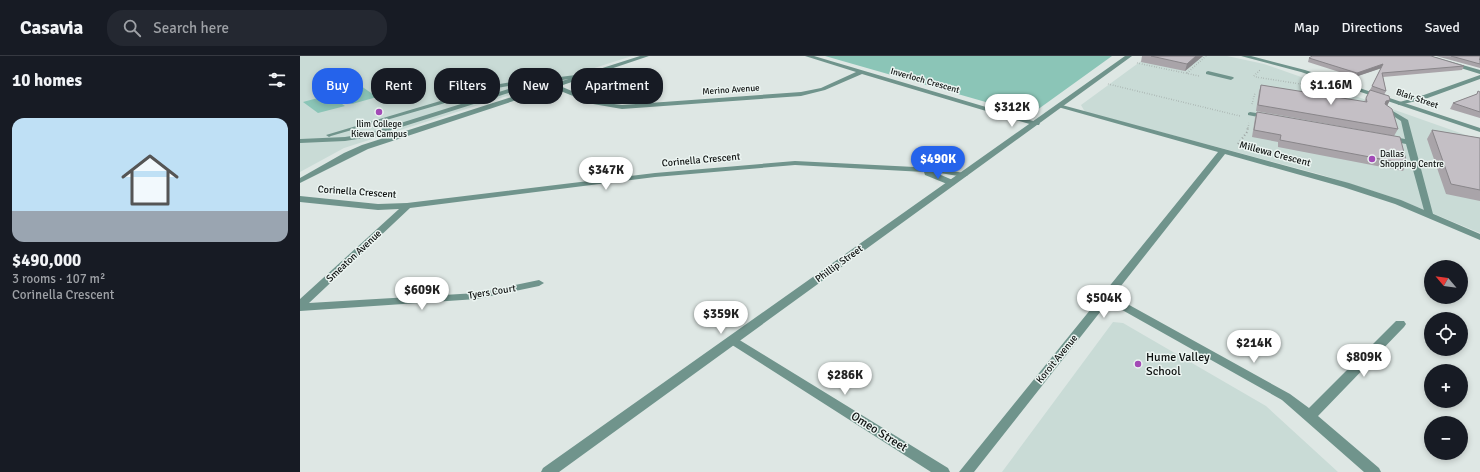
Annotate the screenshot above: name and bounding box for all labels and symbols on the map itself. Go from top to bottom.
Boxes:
street label: Inverloch Crescent [889,66,961,96]
pin: $1.16M [1298,72,1364,106]
street label: Merino Avenue [702,82,761,97]
street label: Blair Street [1394,87,1440,111]
pin: $312K [984,94,1040,128]
marker: Ilim College Kiewa Campus [374,107,384,117]
place label: Ilim College Kiewa Campus [351,119,407,140]
street label: Millewa Crescent [1238,139,1312,169]
pin: $490K [910,146,966,180]
place label: Dallas Shopping Centre [1380,149,1444,170]
street label: Corinella Crescent [661,151,741,169]
marker: Dallas Shopping Centre [1367,154,1377,164]
pin: $347K [578,157,634,191]
street label: Corinella Crescent [317,183,397,201]
street label: Smeaton Avenue [324,227,384,285]
street label: Phillip Street [813,242,866,285]
north arrow [1424,260,1468,304]
pin: $609K [394,277,450,311]
street label: Tyers Court [467,282,517,302]
pin: $504K [1076,285,1132,319]
pin: $359K [693,301,749,335]
pin: $214K [1226,330,1282,364]
street label: Koroit Avenue [1034,332,1080,386]
pin: $809K [1336,344,1392,378]
place label: Hume Valley School [1146,350,1210,379]
marker: Hume Valley School [1133,359,1143,369]
pin: $286K [817,362,873,396]
street label: Omeo Street [848,409,910,455]

